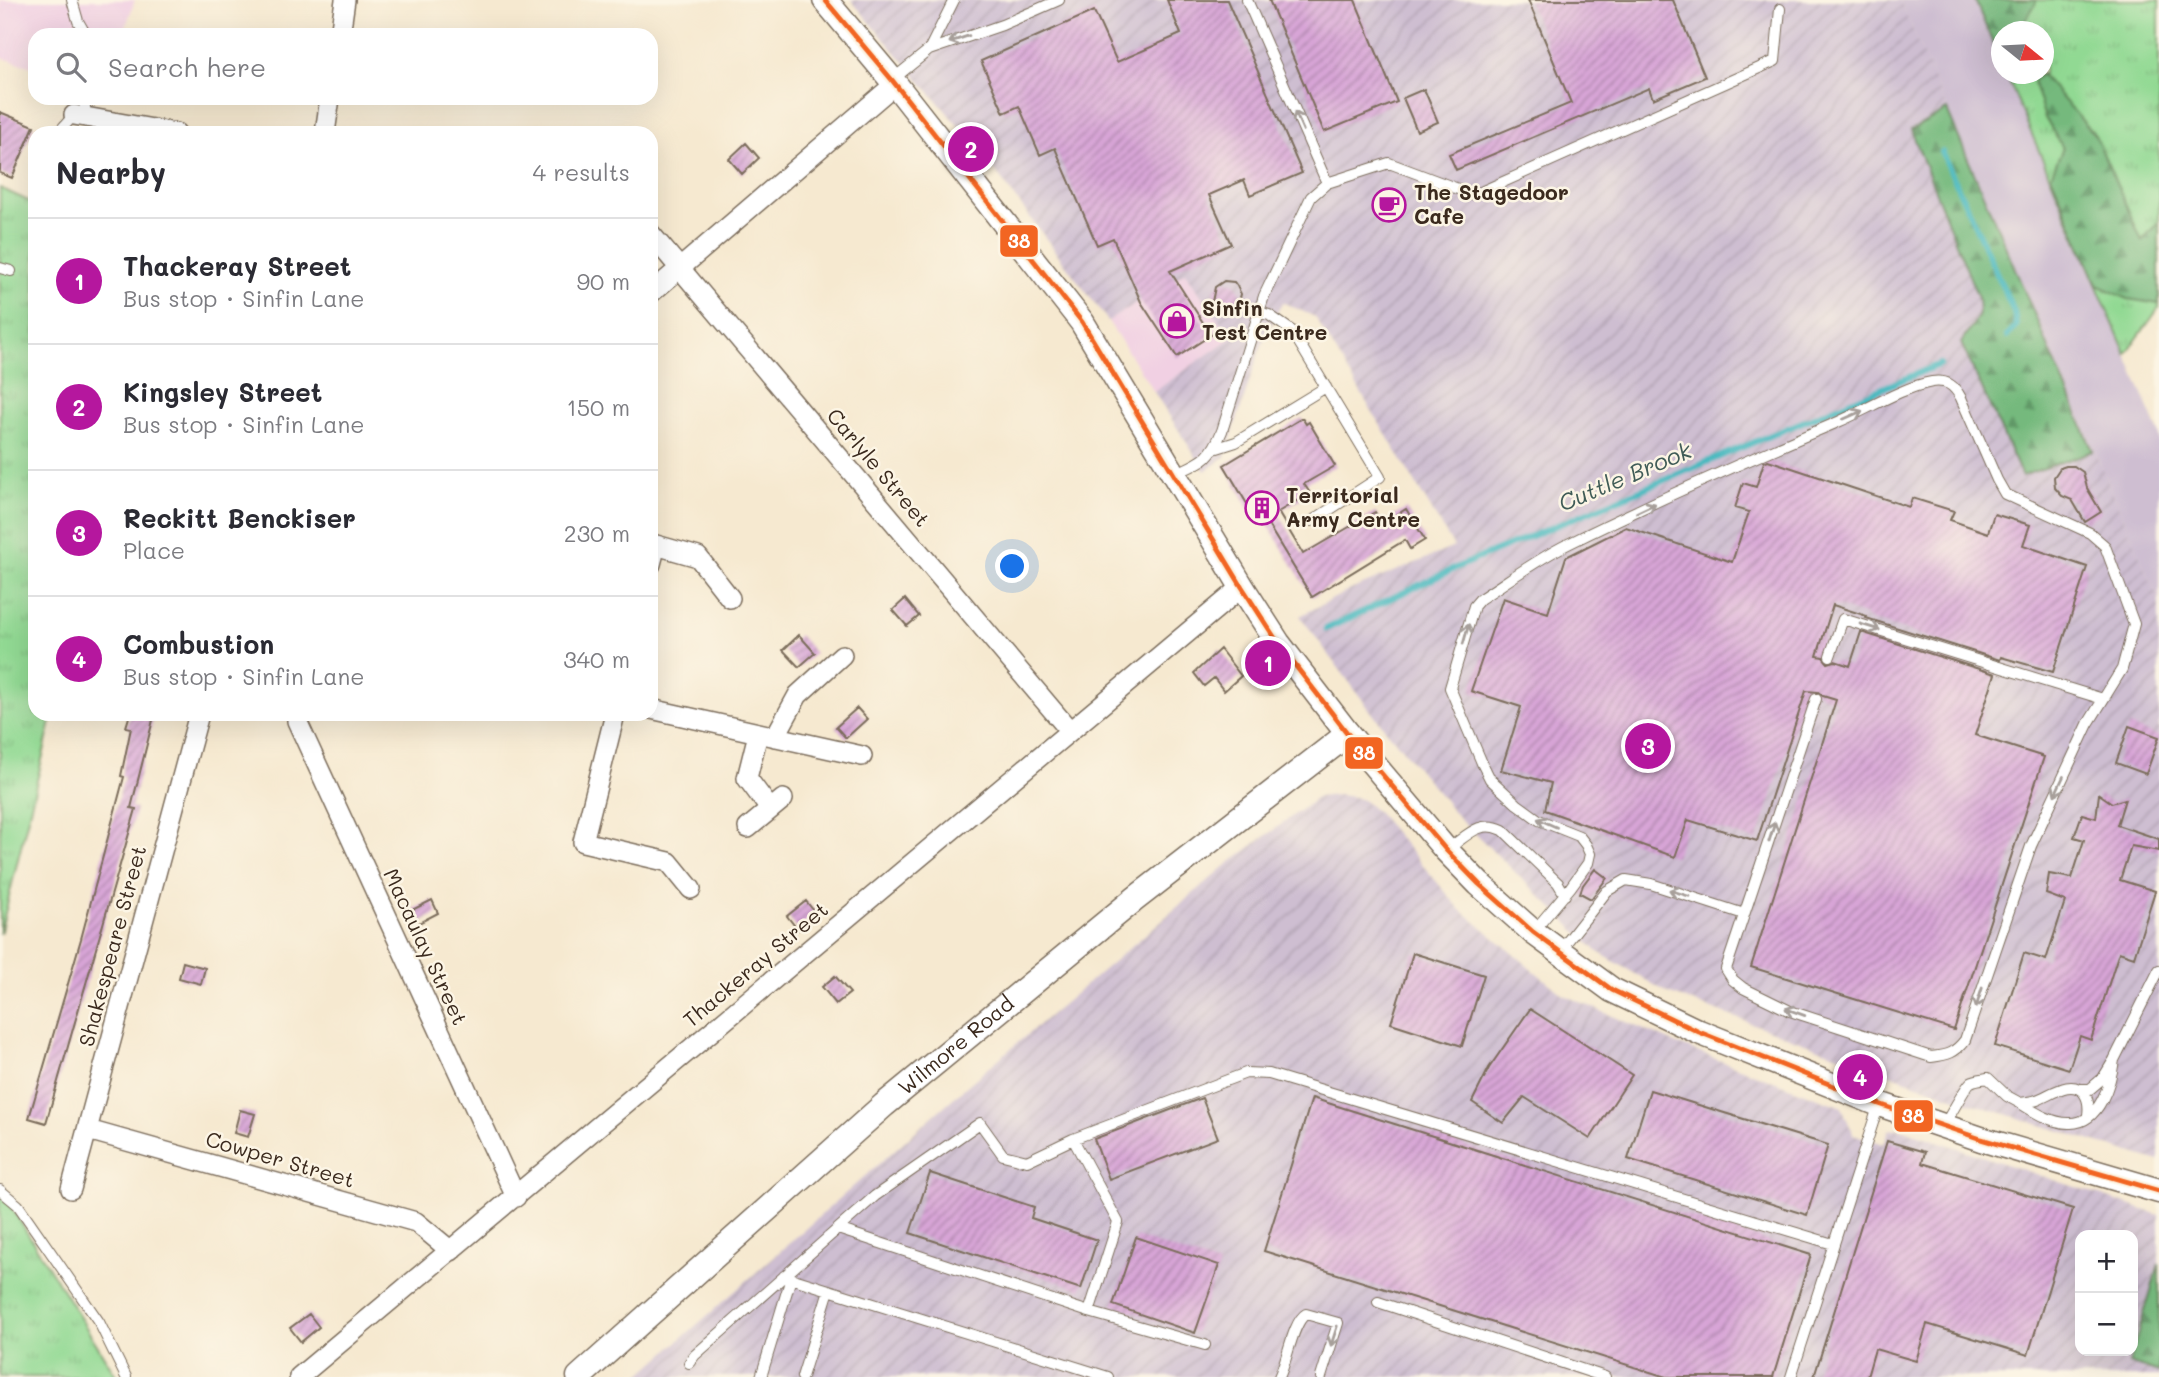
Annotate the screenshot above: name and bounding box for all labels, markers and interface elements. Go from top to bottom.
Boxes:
north arrow [1991,21,2054,84]
search box [28,28,658,105]
one-way arrow [949,34,971,47]
icon: search [52,48,90,86]
text: Search here [108,50,266,84]
one-way arrow [1292,110,1305,132]
pin: 2 [948,123,994,175]
text: Nearby [56,152,166,192]
text: 4 results [533,157,630,187]
place label: The Stagedoor Cafe [1414,178,1569,229]
cafe icon: The Stagedoor Cafe [1370,186,1408,224]
line badge: 38 [999,224,1039,258]
text: 38 [1007,228,1031,253]
text: Thackeray Street [123,249,351,283]
text: 1 [74,266,84,296]
text: 90 m [577,266,630,296]
text: Bus stop · Sinfin Lane [123,283,365,313]
place label: Sinfin Test Centre [1202,294,1327,345]
shop icon: Sinfin Test Centre [1158,302,1196,340]
text: Kingsley Street [123,375,322,409]
text: 2 [73,392,85,422]
text: 150 m [566,392,630,422]
street label: Carlyle Street [822,402,937,532]
one-way arrow [1842,408,1863,421]
text: Bus stop · Sinfin Lane [123,409,365,439]
water label: Cuttle Brook [1553,434,1697,518]
place label: Territorial Army Centre [1286,481,1420,533]
building icon: Territorial Army Centre [1243,489,1281,527]
text: Reckitt Benckiser [123,501,356,535]
one-way arrow [1634,501,1656,514]
text: 3 [72,518,86,548]
text: 230 m [564,518,630,548]
text: Place [123,535,185,565]
your location [995,549,1029,583]
one-way arrow [1859,621,1881,634]
one-way arrow [1461,623,1474,645]
text: Combustion [123,627,274,661]
pin: 1 [1245,637,1291,689]
text: 4 [72,644,86,674]
text: 340 m [563,644,630,674]
text: Bus stop · Sinfin Lane [123,661,365,691]
pin: 3 [1625,720,1671,772]
line badge: 38 [1344,736,1384,770]
text: 38 [1352,740,1376,765]
one-way arrow [2052,775,2065,796]
one-way arrow [1537,816,1558,829]
one-way arrow [1766,821,1779,843]
street label: Shakespeare Street [72,842,151,1049]
street label: Macaulay Street [378,864,474,1029]
one-way arrow [1669,886,1691,899]
street label: Thackeray Street [677,895,833,1032]
one-way arrow [1971,987,1984,1009]
street label: Wilmore Road [892,989,1019,1100]
one-way arrow [1785,1005,1807,1017]
pin: 4 [1837,1051,1883,1103]
line badge: 38 [1893,1099,1934,1133]
text: 38 [1901,1103,1925,1128]
street label: Cowper Street [203,1124,358,1193]
map controls [2075,1230,2138,1356]
button: + [2075,1230,2138,1293]
button: − [2075,1293,2138,1356]
one-way arrow [1327,1324,1340,1346]

